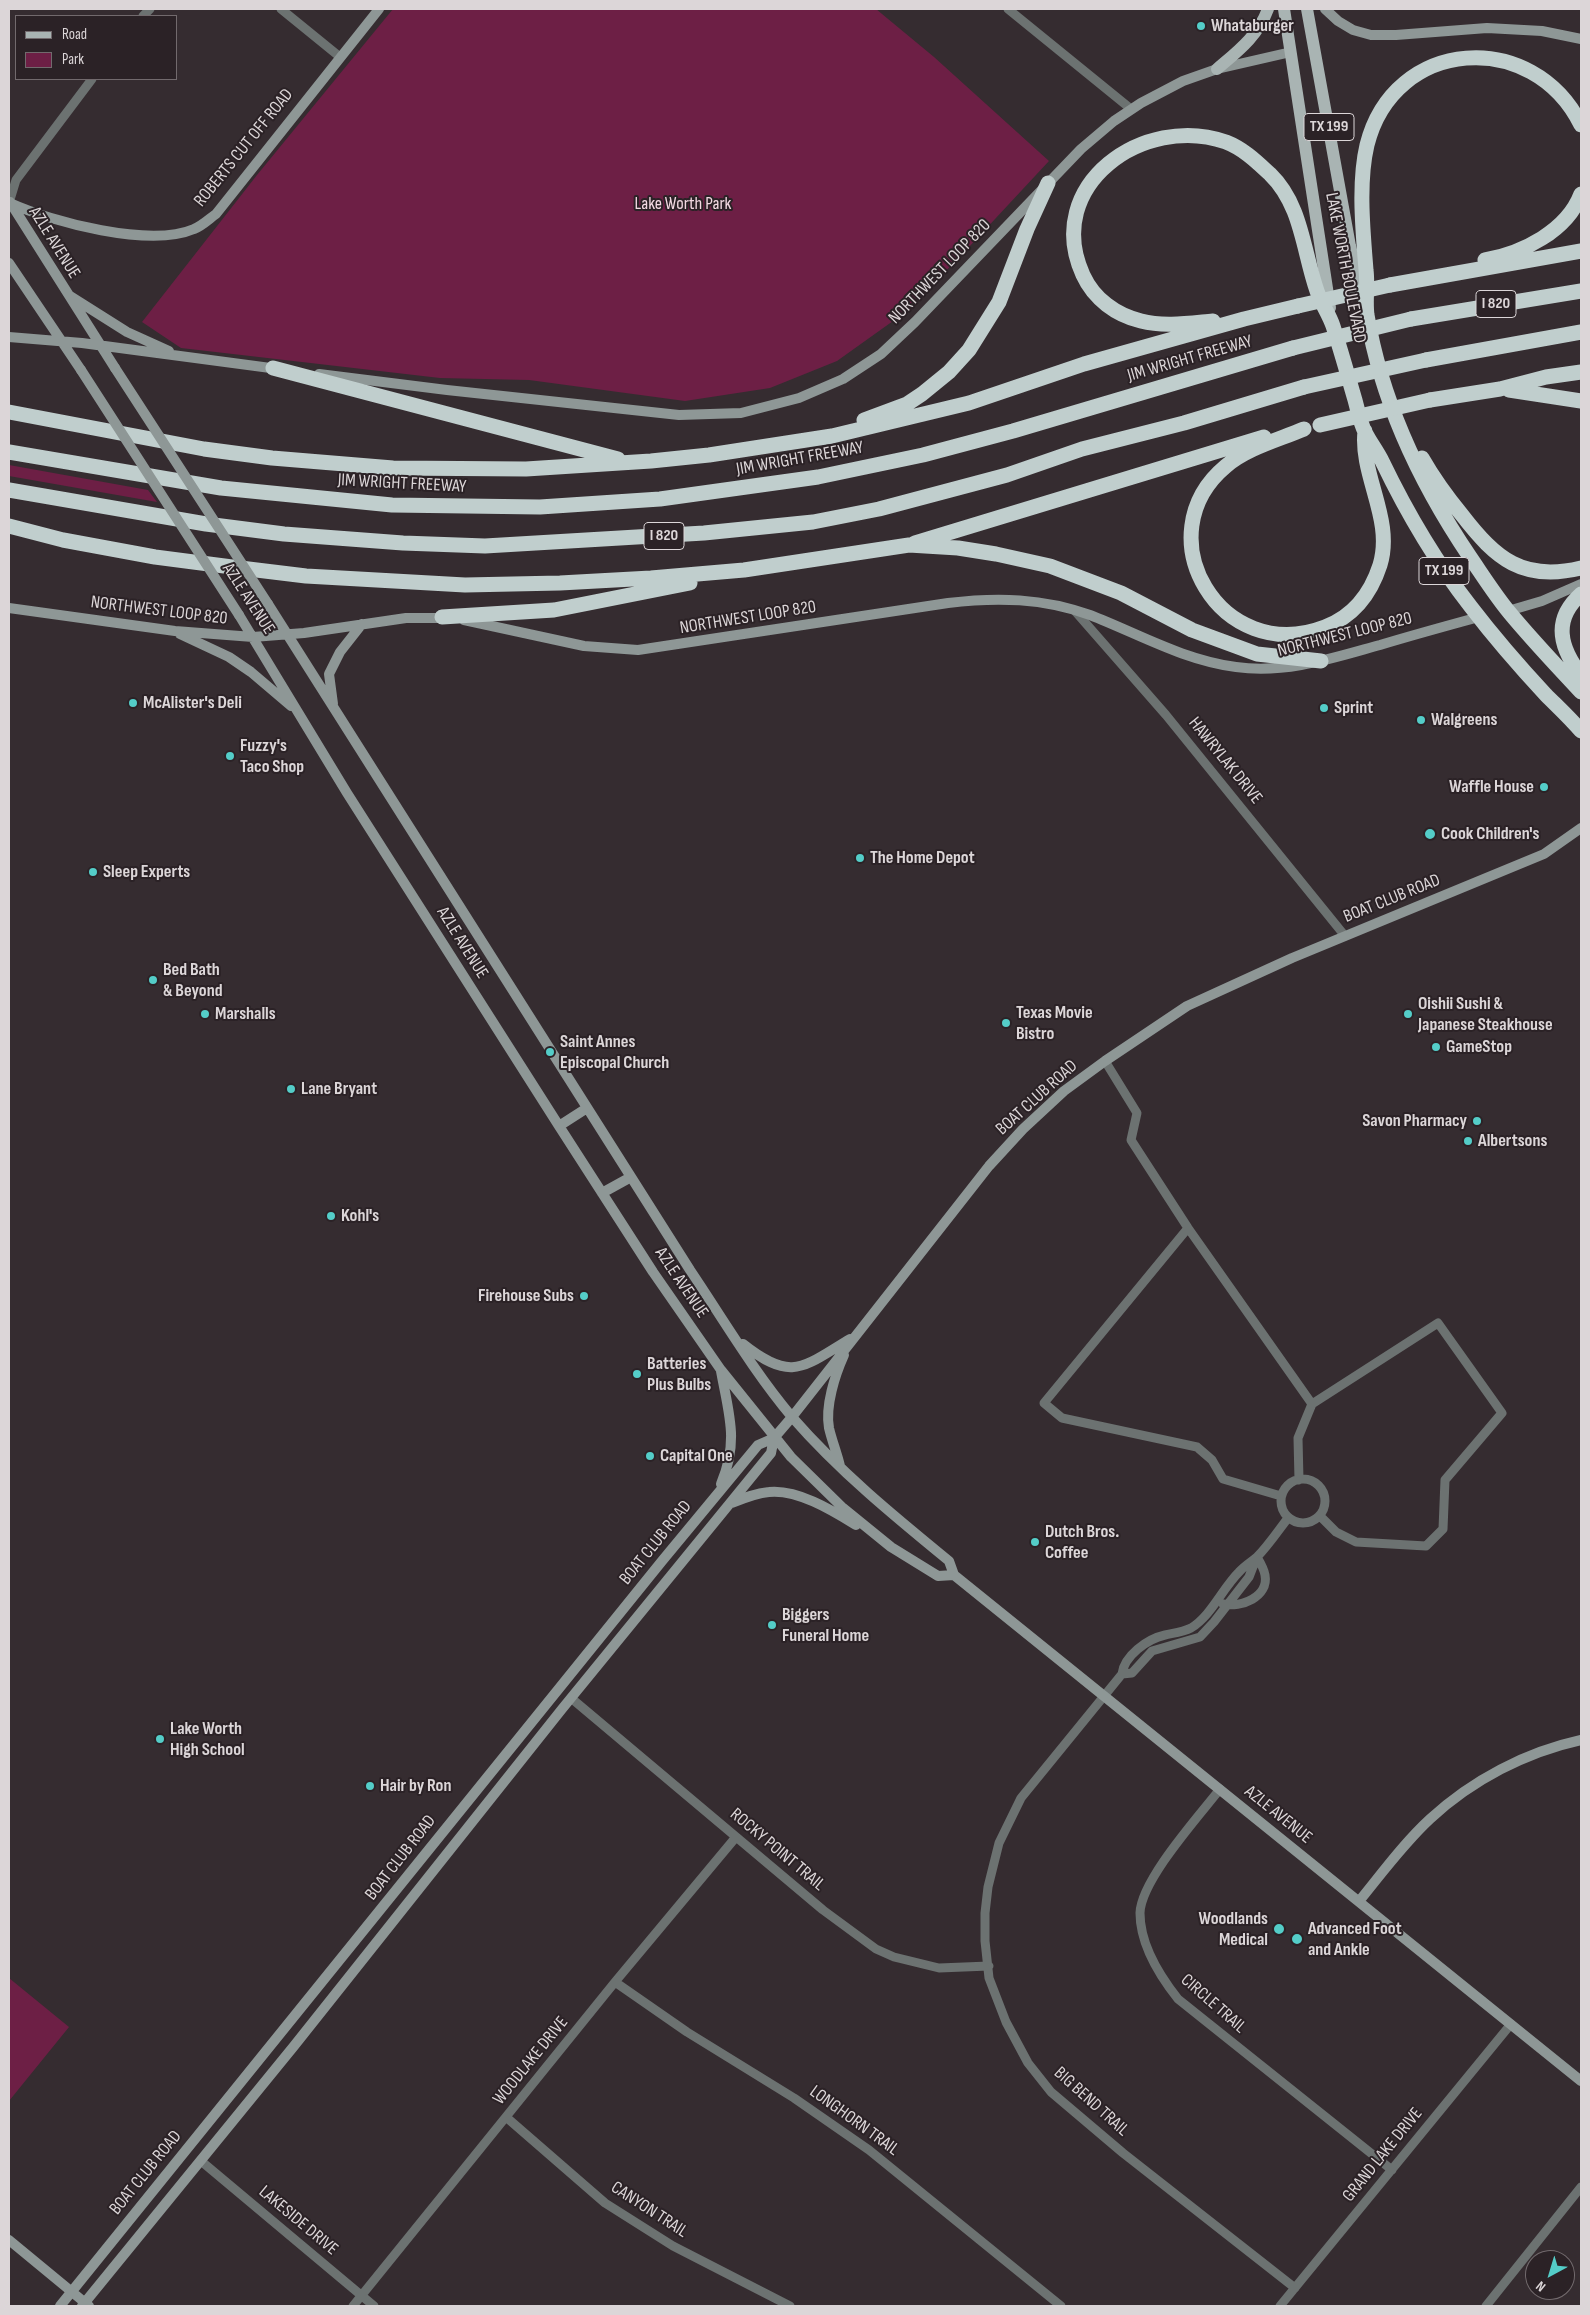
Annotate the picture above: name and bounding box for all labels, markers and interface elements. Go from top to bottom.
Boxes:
legend [15,15,178,80]
place label: Whataburger [1211,15,1294,37]
marker: Whataburger [1195,20,1207,32]
text: Road [62,25,87,44]
text: Park [62,50,84,69]
street label: ROBERTS CUT OFF ROAD [190,85,298,211]
road number: TX 199 [1304,114,1354,140]
street label: LAKE WORTH BOULEVARD [1320,191,1370,345]
park label: Lake Worth Park [635,193,731,215]
street label: AZLE AVENUE [23,203,85,283]
street label: NORTHWEST LOOP 820 [884,215,996,329]
road number: I 820 [1476,290,1516,318]
street label: JIM WRIGHT FREEWAY [1125,331,1255,387]
street label: JIM WRIGHT FREEWAY [735,437,865,481]
street label: JIM WRIGHT FREEWAY [337,470,467,498]
road number: I 820 [644,522,684,550]
road number: TX 199 [1419,558,1469,584]
street label: AZLE AVENUE [217,559,279,639]
street label: NORTHWEST LOOP 820 [89,592,229,630]
street label: NORTHWEST LOOP 820 [678,597,818,639]
street label: NORTHWEST LOOP 820 [1276,608,1414,662]
place label: McAlister's Deli [143,692,242,714]
marker: McAlister's Deli [127,697,139,709]
place label: Sprint [1334,697,1373,719]
marker: Sprint [1318,702,1330,714]
place label: Walgreens [1431,709,1497,731]
street label: HAWRYLAK DRIVE [1183,713,1267,809]
marker: Walgreens [1415,714,1427,726]
place label: Fuzzy's Taco Shop [240,735,304,778]
marker: Fuzzy's Taco Shop [224,750,236,762]
place label: Waffle House [1449,776,1534,798]
marker: Waffle House [1538,781,1550,793]
place label: Cook Children's [1441,823,1539,845]
marker: Cook Children's [1423,827,1437,841]
place label: The Home Depot [870,847,975,869]
marker: The Home Depot [854,852,866,864]
place label: Sleep Experts [103,861,190,883]
marker: Sleep Experts [87,866,99,878]
street label: BOAT CLUB ROAD [1340,870,1444,928]
street label: AZLE AVENUE [431,903,493,983]
place label: Bed Bath & Beyond [163,959,223,1002]
marker: Bed Bath & Beyond [147,974,159,986]
place label: Oishii Sushi & Japanese Steakhouse [1418,993,1553,1036]
place label: Texas Movie Bistro [1016,1002,1093,1044]
place label: Marshalls [215,1003,276,1025]
marker: Marshalls [199,1008,211,1020]
marker: Oishii Sushi & Japanese Steakhouse [1402,1008,1414,1020]
marker: Texas Movie Bistro [1000,1017,1012,1029]
place label: Saint Annes Episcopal Church [560,1031,669,1074]
place label: GameStop [1446,1036,1512,1058]
marker: GameStop [1430,1041,1442,1053]
marker: Saint Annes Episcopal Church [544,1046,556,1058]
street label: BOAT CLUB ROAD [992,1056,1082,1140]
place label: Lane Bryant [301,1078,377,1100]
marker: Lane Bryant [285,1083,297,1095]
place label: Savon Pharmacy [1362,1110,1467,1132]
marker: Savon Pharmacy [1471,1115,1483,1127]
place label: Albertsons [1478,1130,1547,1152]
marker: Albertsons [1462,1135,1474,1147]
place label: Kohl's [341,1205,379,1227]
marker: Kohl's [325,1210,337,1222]
street label: AZLE AVENUE [650,1244,712,1322]
place label: Firehouse Subs [478,1285,574,1307]
marker: Firehouse Subs [578,1290,590,1302]
place label: Batteries Plus Bulbs [647,1353,711,1396]
marker: Batteries Plus Bulbs [631,1368,643,1380]
place label: Capital One [660,1445,733,1467]
marker: Capital One [644,1450,656,1462]
street label: BOAT CLUB ROAD [615,1496,697,1590]
place label: Dutch Bros. Coffee [1045,1521,1119,1564]
marker: Dutch Bros. Coffee [1029,1536,1041,1548]
place label: Biggers Funeral Home [782,1604,869,1646]
marker: Biggers Funeral Home [766,1619,778,1631]
place label: Lake Worth High School [170,1718,245,1760]
marker: Lake Worth High School [154,1733,166,1745]
place label: Hair by Ron [380,1775,451,1797]
marker: Hair by Ron [364,1780,376,1792]
street label: AZLE AVENUE [1240,1781,1316,1849]
street label: ROCKY POINT TRAIL [725,1804,829,1896]
street label: BOAT CLUB ROAD [361,1811,441,1905]
place label: Woodlands Medical [1199,1908,1268,1950]
place label: Advanced Foot and Ankle [1308,1918,1402,1960]
marker: Woodlands Medical [1272,1922,1286,1936]
marker: Advanced Foot and Ankle [1290,1932,1304,1946]
street label: CIRCLE TRAIL [1176,1970,1250,2038]
street label: WOODLAKE DRIVE [489,2012,573,2110]
street label: BIG BEND TRAIL [1049,2063,1133,2141]
street label: LONGHORN TRAIL [805,2081,903,2161]
street label: GRAND LAKE DRIVE [1338,2104,1428,2206]
street label: BOAT CLUB ROAD [105,2126,187,2220]
street label: CANYON TRAIL [607,2177,691,2243]
street label: LAKESIDE DRIVE [254,2182,342,2260]
north arrow [1525,2250,1575,2300]
text: N [1533,2277,1549,2295]

